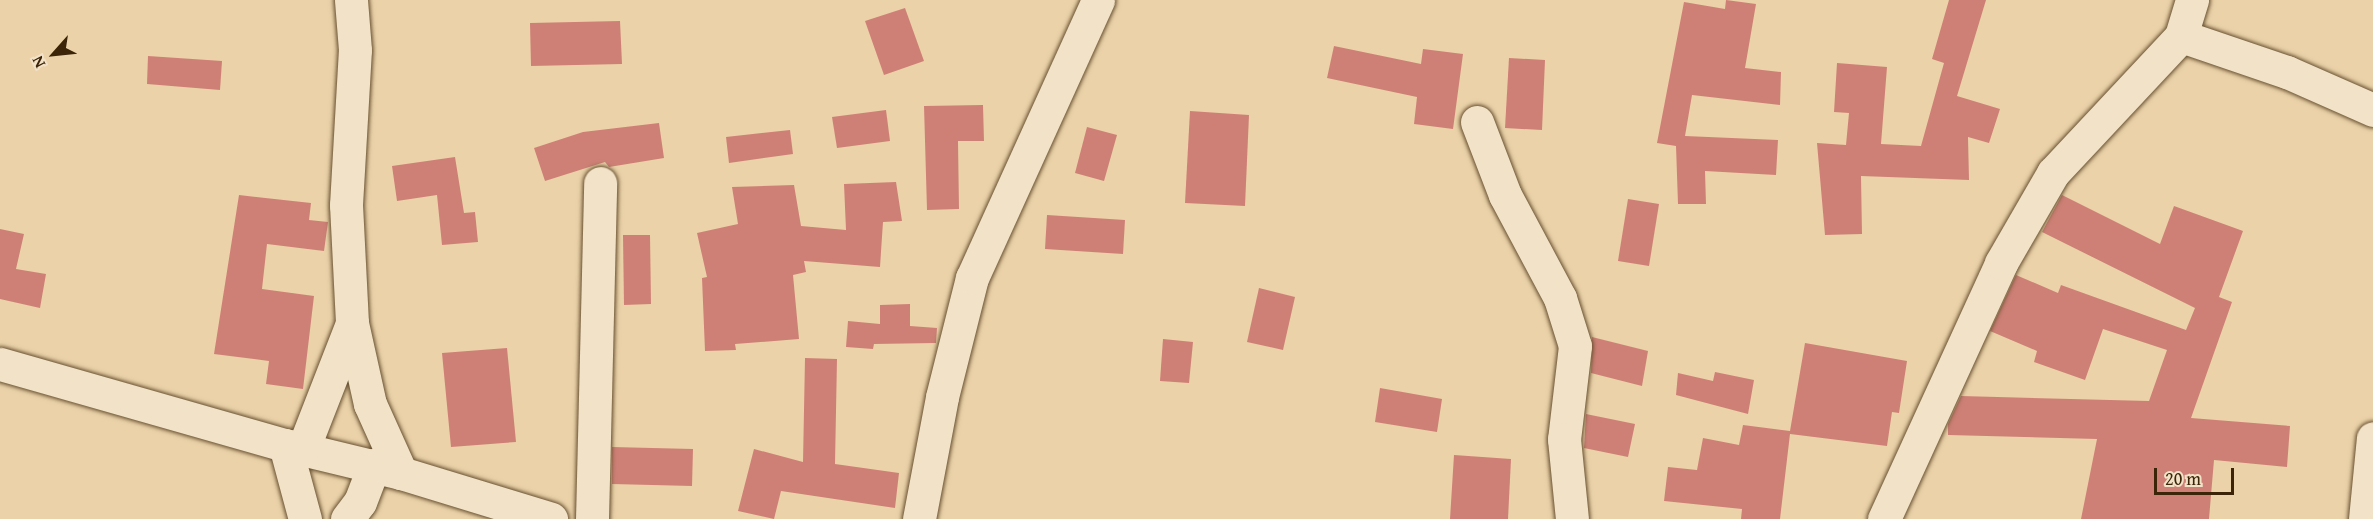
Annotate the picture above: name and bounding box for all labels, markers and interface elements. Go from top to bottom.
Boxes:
north arrow [24,24,84,84]
text: N [25,52,51,72]
scale bar [2157,456,2236,494]
text: 20 m [2165,465,2201,492]

